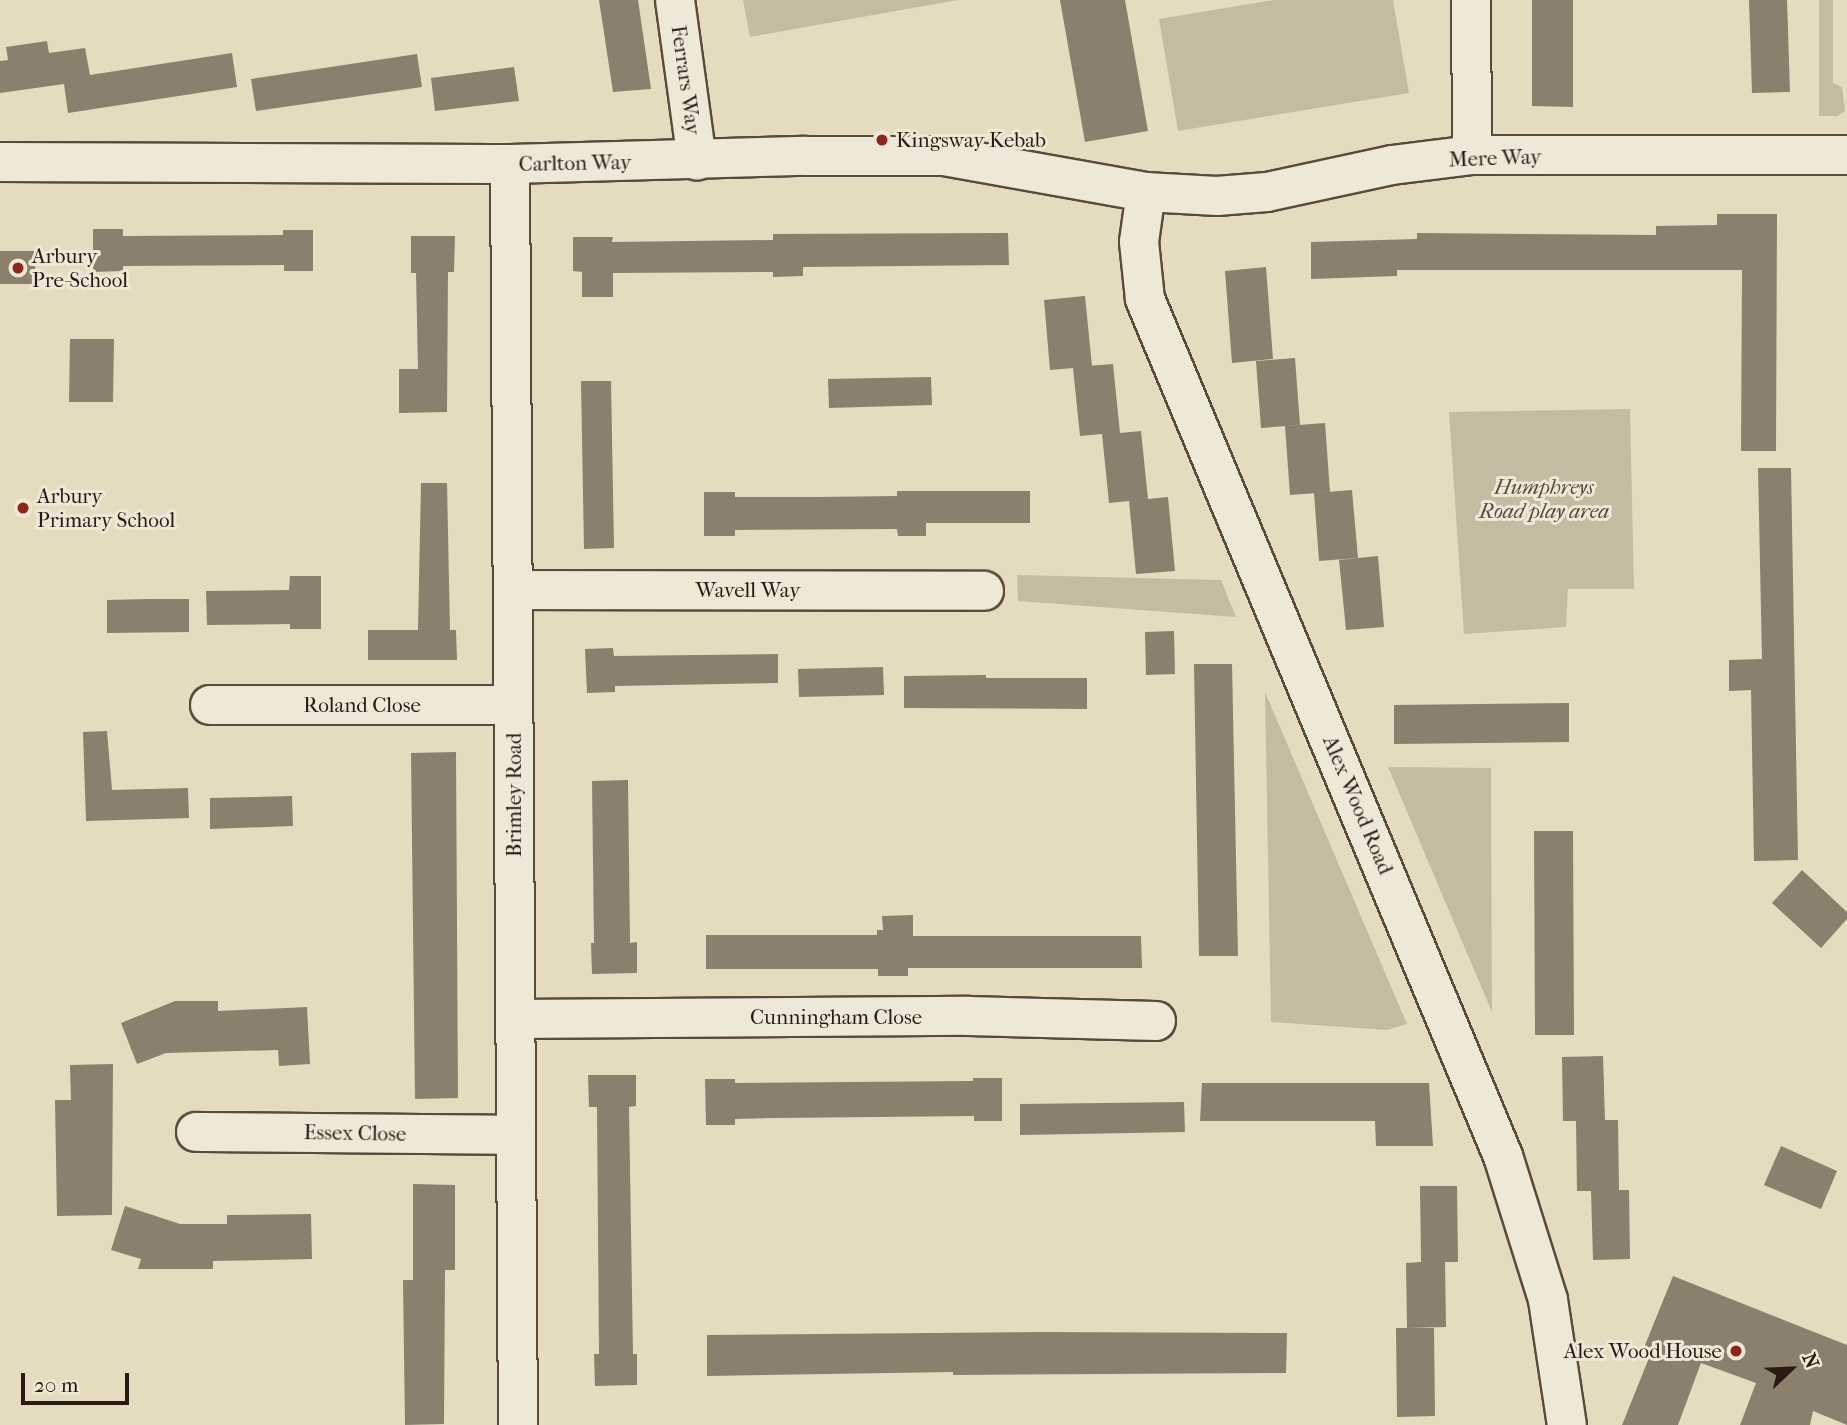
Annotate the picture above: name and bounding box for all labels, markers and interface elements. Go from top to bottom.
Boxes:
street label: Ferrars Way [666,24,706,136]
place label: Kingsway Kebab [896,127,1046,153]
marker: Kingsway Kebab [874,132,890,148]
street label: Mere Way [1448,144,1542,172]
street label: Carlton Way [518,149,632,177]
place label: Arbury Pre-School [32,243,128,293]
marker: Arbury Pre-School [10,260,26,276]
park label: Humphreys Road play area [1479,474,1609,524]
place label: Arbury Primary School [37,483,175,533]
marker: Arbury Primary School [15,500,31,516]
street label: Wavell Way [696,577,800,603]
street label: Roland Close [303,692,421,718]
street label: Alex Wood Road [1317,732,1399,878]
street label: Brimley Road [501,733,527,857]
street label: Cunningham Close [750,1004,922,1030]
street label: Essex Close [303,1120,407,1146]
north arrow [1756,1334,1826,1404]
place label: Alex Wood House [1564,1338,1722,1364]
marker: Alex Wood House [1728,1343,1744,1359]
text: N [1797,1350,1823,1372]
scale bar [24,1358,133,1402]
text: 20 m [34,1373,78,1397]

